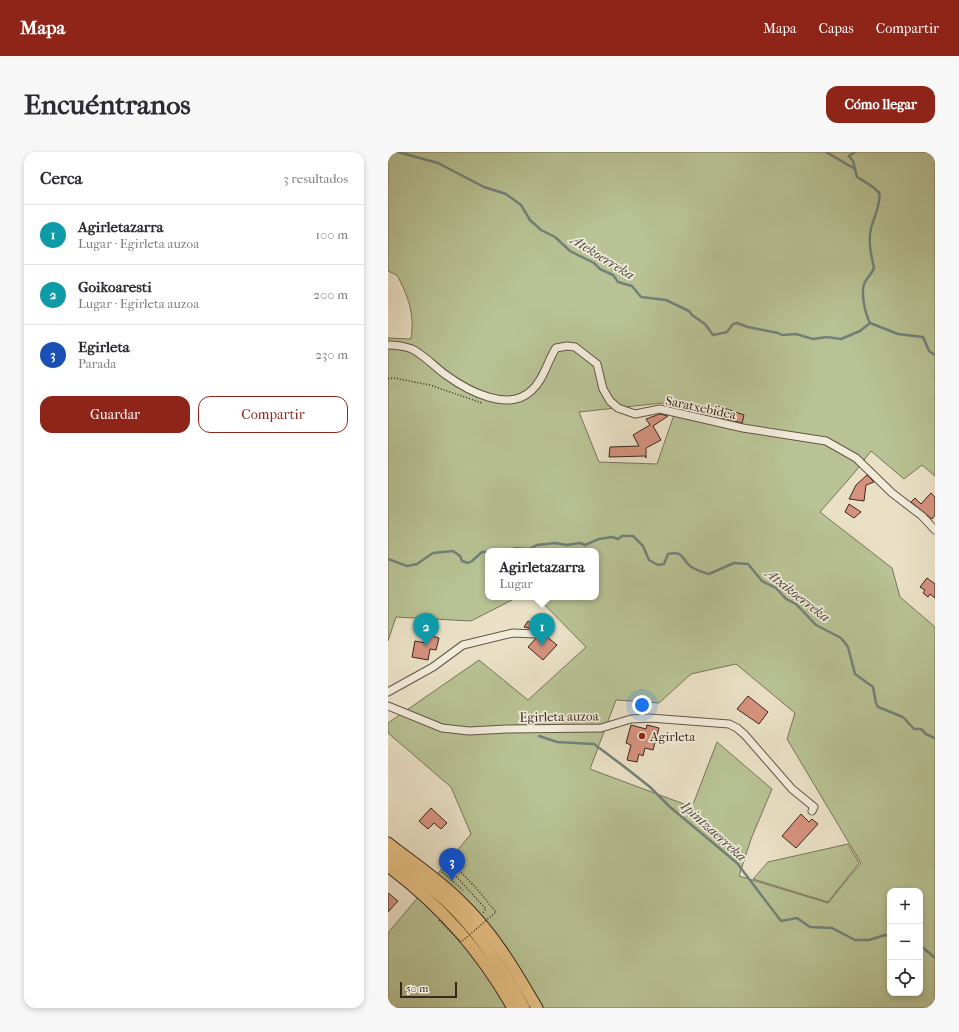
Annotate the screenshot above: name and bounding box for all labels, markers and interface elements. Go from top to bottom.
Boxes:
text: Mapa [20,17,65,39]
text: Mapa [763,20,797,37]
text: Capas [819,20,854,37]
text: Compartir [876,20,939,37]
button: Cómo llegar [826,86,935,123]
text: Encuéntranos [24,88,191,121]
text: Cerca [40,168,82,188]
text: 3 resultados [283,171,348,186]
text: Agirletazarra [78,218,164,236]
text: 1 [51,227,55,242]
text: 100 m [315,227,348,242]
water label: Atekoerreka [566,230,638,284]
text: Lugar · Egirleta auzoa [78,236,199,251]
text: Goikoaresti [78,278,152,296]
text: 2 [50,287,56,302]
text: 200 m [313,287,348,302]
text: Lugar · Egirleta auzoa [78,296,199,311]
text: Egirleta [78,338,130,356]
text: 3 [50,347,56,362]
text: 230 m [315,347,348,362]
text: Parada [78,356,116,371]
street label: Saratxebidea [664,393,739,422]
button: Guardar [40,396,190,433]
button: Compartir [198,396,348,433]
popup [485,548,599,600]
text: Agirletazarra [499,558,585,576]
water label: Atxikoerreka [761,564,833,626]
text: Lugar [499,576,533,591]
pin: 2 [413,613,439,646]
pin: 1 [529,613,555,646]
your location [632,695,652,715]
street label: Egirleta auzoa [519,708,600,725]
place label: Agirleta [649,729,696,744]
marker: Agirleta [637,731,647,741]
water label: Ipintzaerreka [677,797,750,865]
pin: 3 [439,848,465,881]
map controls [887,888,923,996]
button: + [887,888,923,924]
button: − [887,924,923,960]
button: locate [887,960,923,996]
scale bar [400,980,457,999]
text: 50 m [406,982,428,995]

